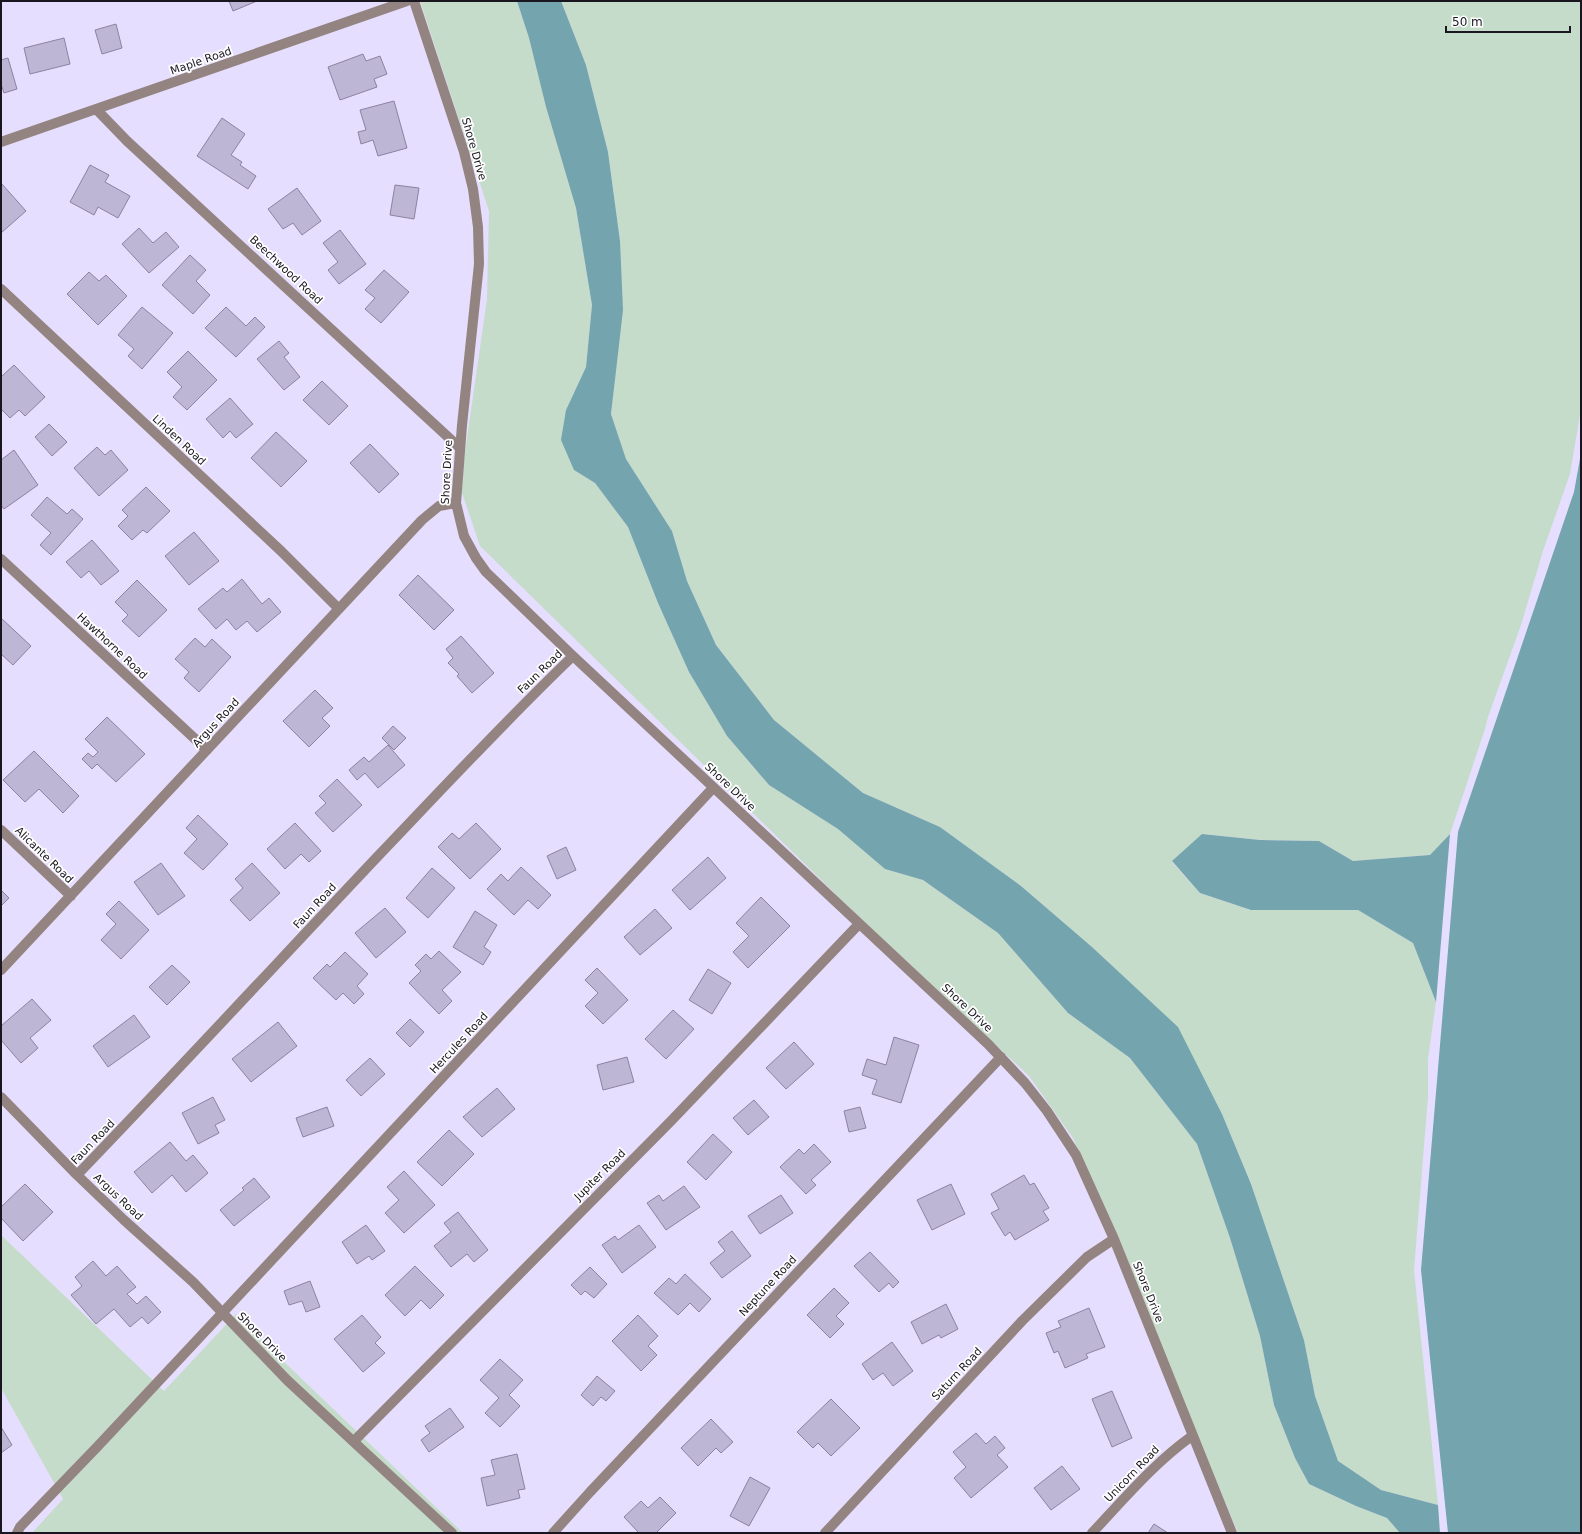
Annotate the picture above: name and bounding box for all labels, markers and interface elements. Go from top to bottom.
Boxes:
scale bar [1446,8,1570,34]
text: 50 m [1452,15,1483,29]
street label: Maple Road [169,44,233,78]
street label: Shore Drive [459,116,489,182]
street label: Beechwood Road [247,233,325,307]
street label: Linden Road [150,412,208,468]
street label: Shore Drive [439,439,455,505]
street label: Hawthorne Road [74,610,150,682]
street label: Faun Road [515,647,565,697]
street label: Argus Road [190,696,242,750]
street label: Shore Drive [702,760,758,814]
street label: Alicante Road [12,824,76,886]
street label: Faun Road [291,881,339,931]
street label: Shore Drive [939,981,995,1035]
street label: Hercules Road [427,1010,491,1076]
street label: Faun Road [68,1117,118,1167]
street label: Jupiter Road [571,1147,628,1204]
street label: Argus Road [91,1171,145,1223]
street label: Neptune Road [737,1253,799,1319]
street label: Shore Drive [1130,1260,1166,1325]
street label: Shore Drive [235,1310,290,1365]
street label: Saturn Road [929,1345,985,1403]
street label: Unicorn Road [1102,1443,1162,1505]

